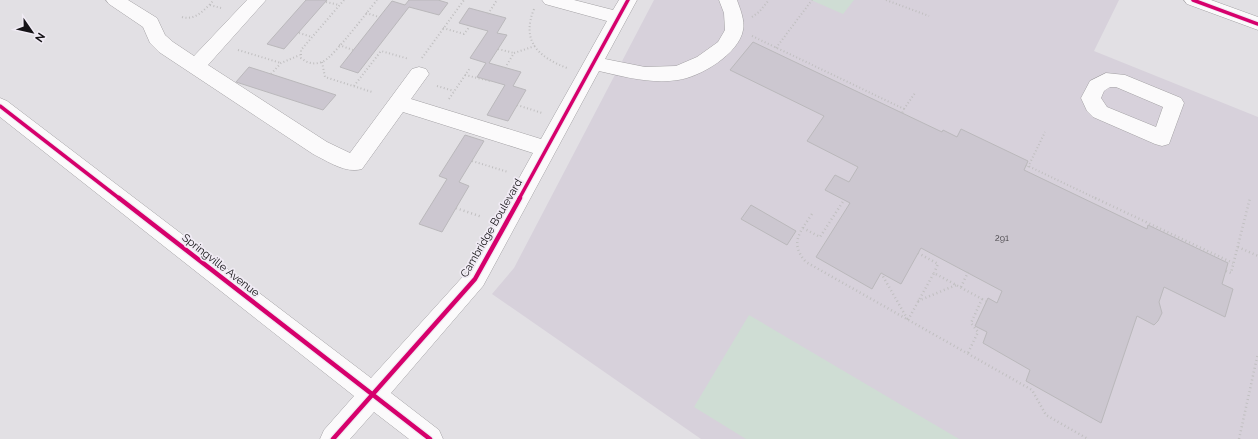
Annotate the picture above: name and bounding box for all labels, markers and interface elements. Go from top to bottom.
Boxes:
north arrow [12,12,52,52]
text: N [32,30,48,44]
street label: Cambridge Boulevard [458,177,525,280]
street label: Springville Avenue [179,231,262,300]
house number: 291 [995,233,1009,243]

